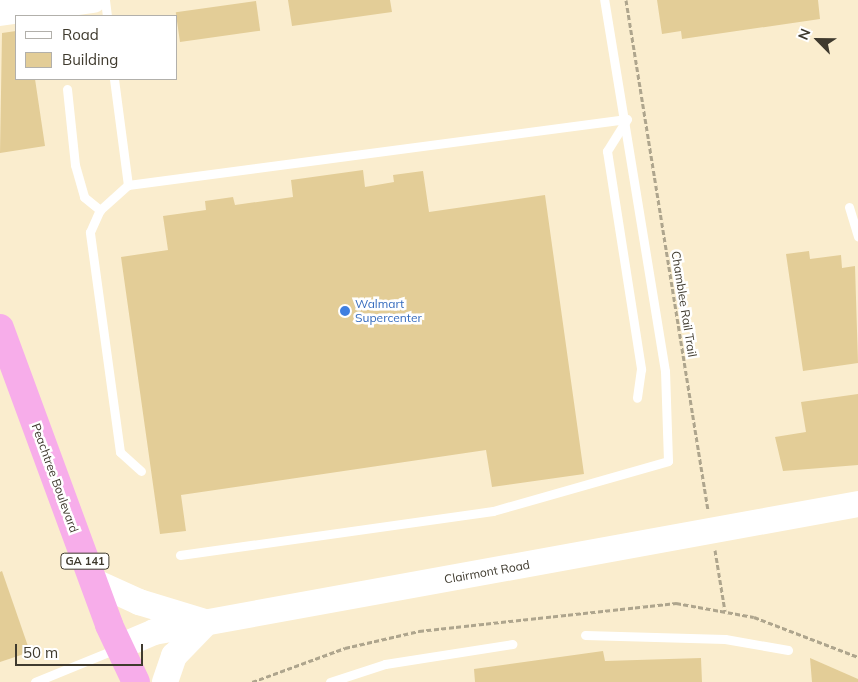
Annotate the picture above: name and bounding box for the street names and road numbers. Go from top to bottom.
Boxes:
street label: Chamblee Rail Trail [669,250,699,358]
street label: Peachtree Boulevard [29,421,81,535]
road number: GA 141 [60,552,110,570]
street label: Clairmont Road [443,557,531,587]

